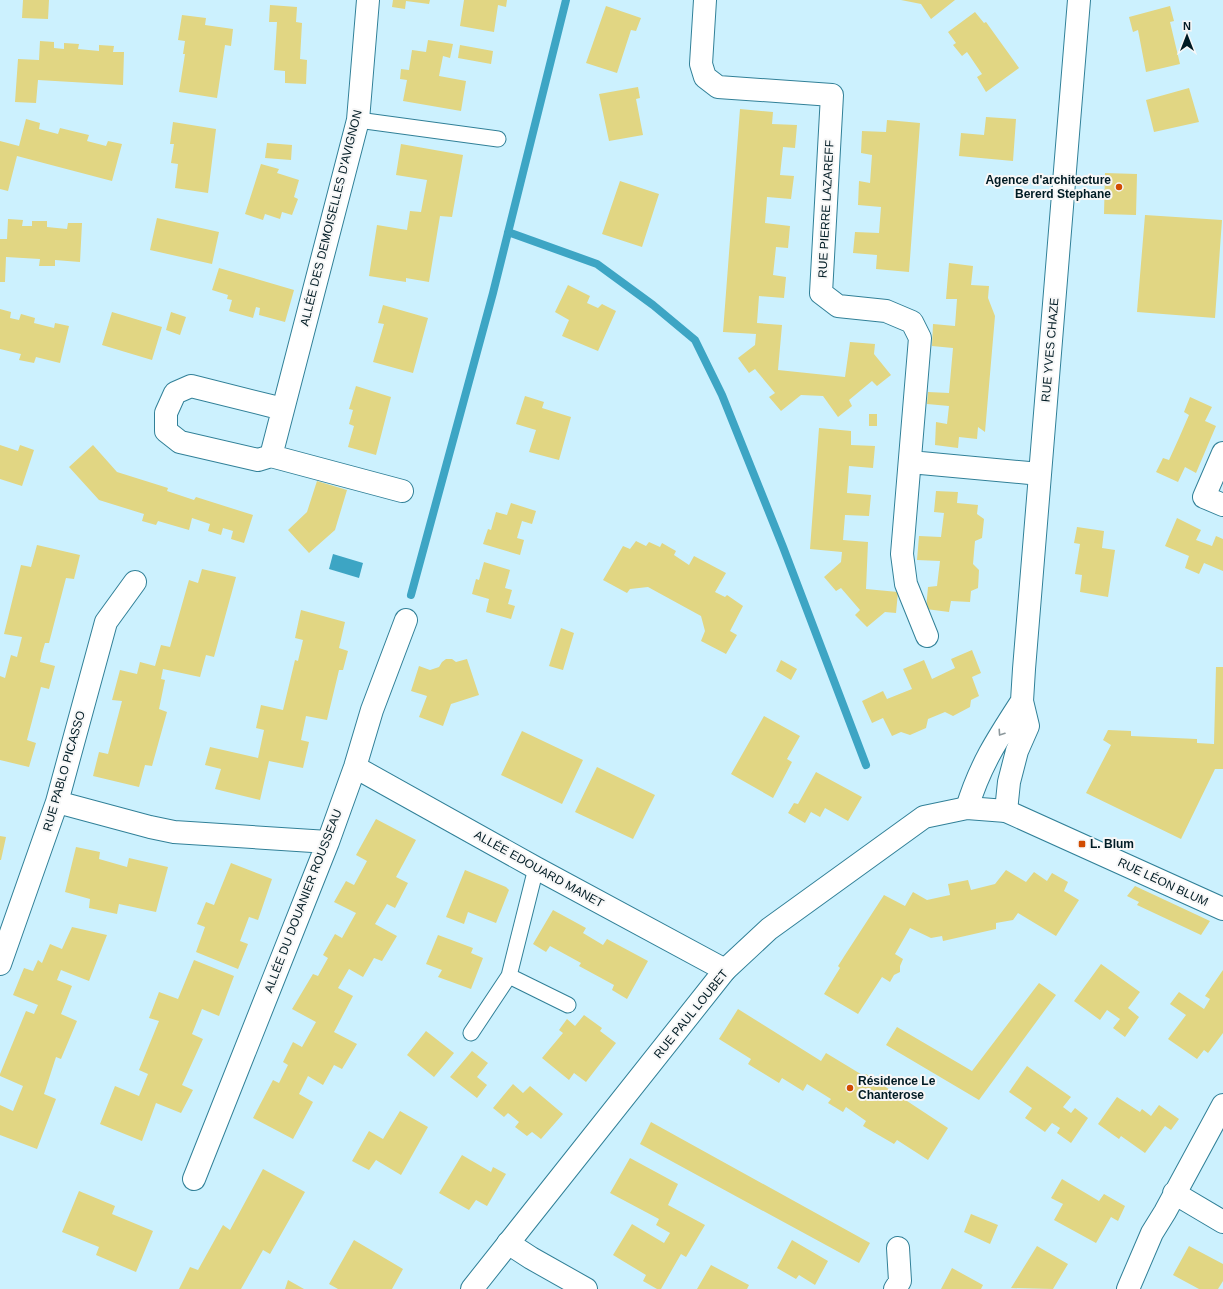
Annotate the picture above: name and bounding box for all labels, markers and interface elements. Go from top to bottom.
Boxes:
north arrow [1167,16,1207,56]
text: N [1183,20,1191,32]
street label: ALLÉE DES DEMOISELLES D'AVIGNON [296,108,365,327]
street label: RUE PIERRE LAZAREFF [815,140,837,278]
place label: Agence d'architecture Bererd Stephane [985,173,1111,201]
marker: Agence d'architecture Bererd Stephane [1114,182,1124,192]
street label: RUE YVES CHAZE [1038,297,1062,403]
street label: RUE PABLO PICASSO [40,709,88,833]
one-way arrow [999,729,1006,736]
street label: ALLÉE DU DOUANIER ROUSSEAU [261,807,345,995]
street label: ALLÉE EDOUARD MANET [472,827,607,911]
place label: L. Blum [1090,837,1134,851]
marker: L. Blum [1077,839,1087,849]
street label: RUE LÉON BLUM [1116,854,1211,909]
street label: RUE PAUL LOUBET [651,966,731,1061]
place label: Résidence Le Chanterose [858,1074,936,1102]
marker: Résidence Le Chanterose [845,1083,855,1093]

